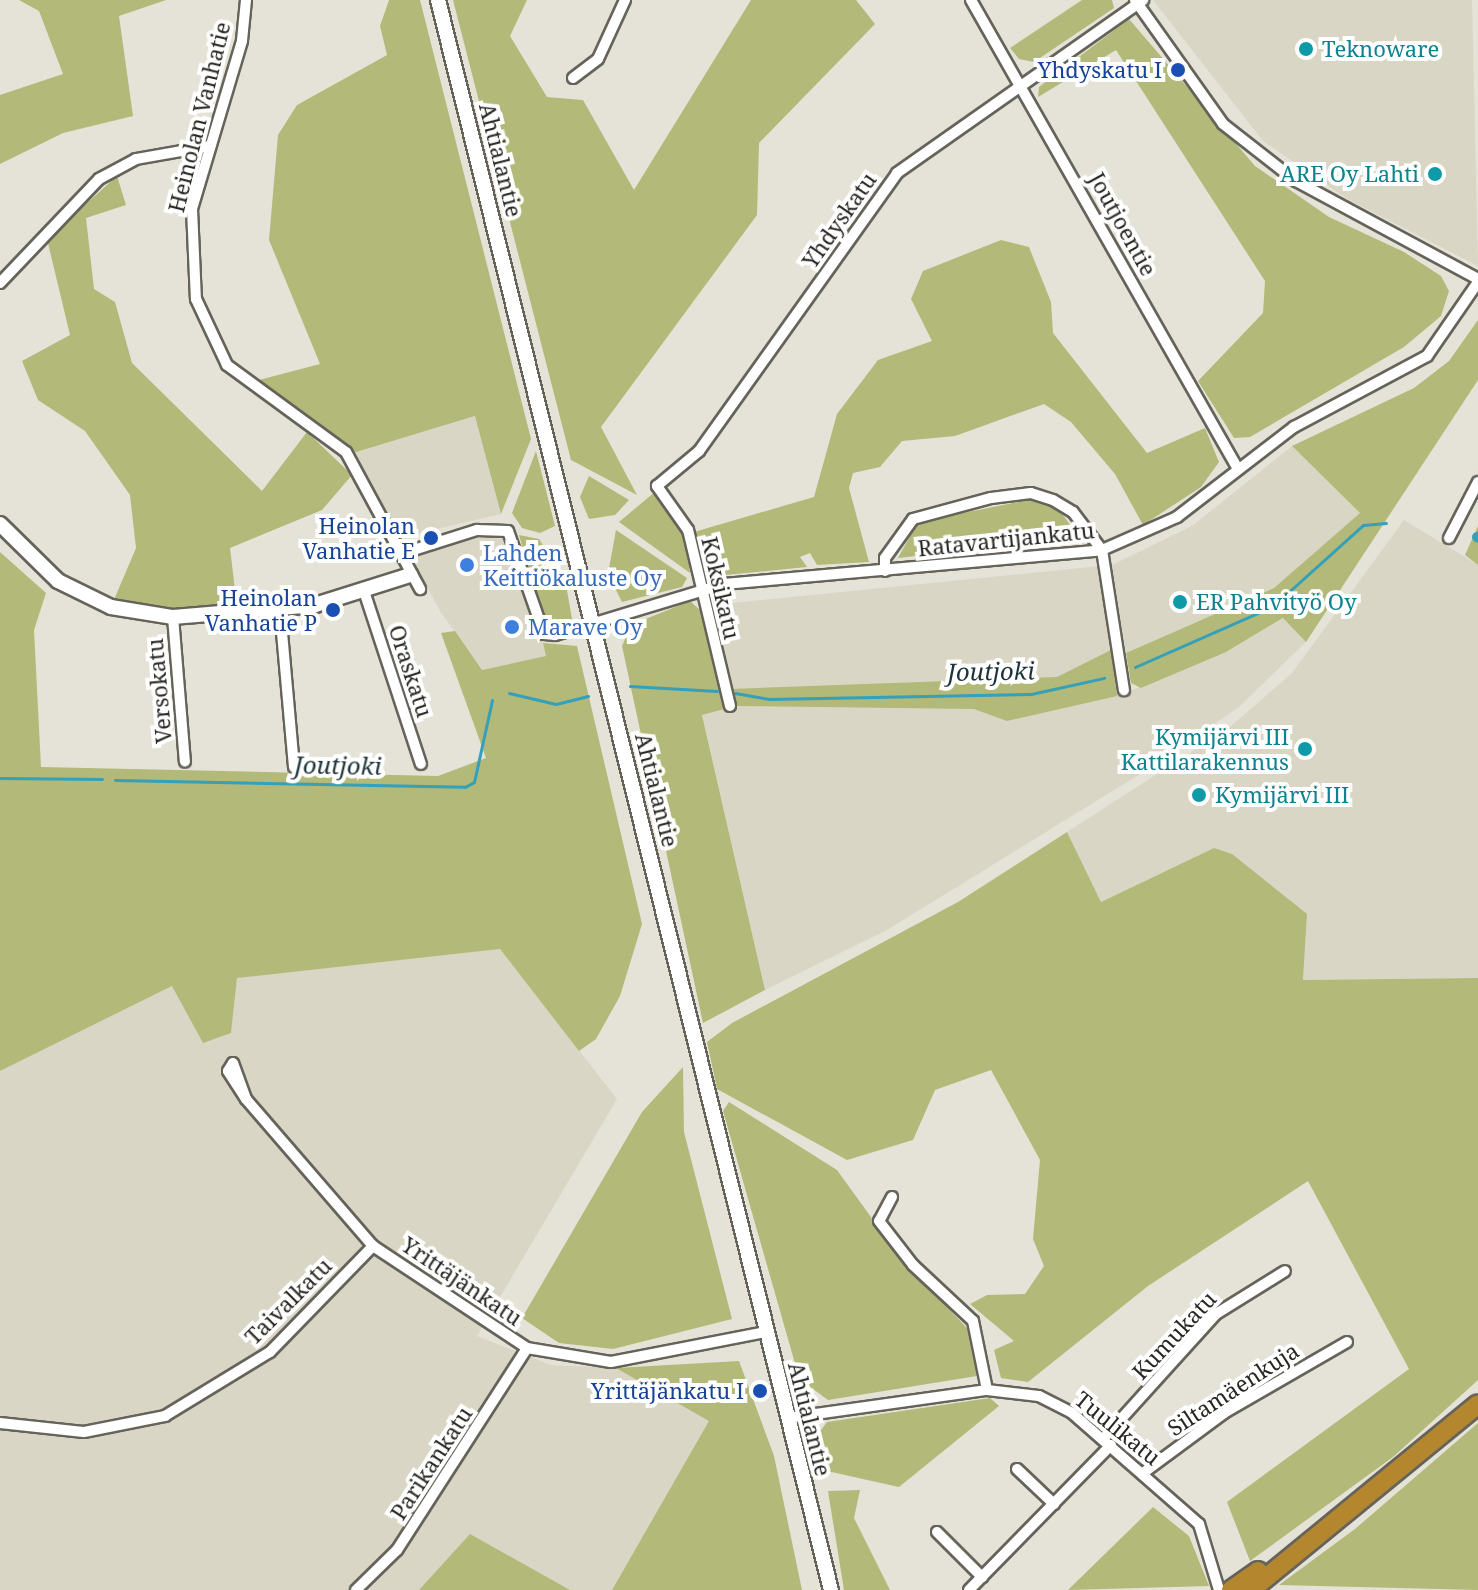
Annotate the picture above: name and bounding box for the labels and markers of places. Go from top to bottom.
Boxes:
place label: Teknoware [1322,36,1439,62]
marker: Teknoware [1297,40,1315,58]
place label: Yhdyskatu I [1038,57,1162,83]
marker: Yhdyskatu I [1169,61,1187,79]
place label: ARE Oy Lahti [1280,161,1419,187]
marker: ARE Oy Lahti [1426,165,1444,183]
place label: Heinolan Vanhatie E [303,512,415,564]
marker: Heinolan Vanhatie E [422,529,440,547]
place label: Lahden Keittiökaluste Oy [483,539,662,590]
marker: Lahden Keittiökaluste Oy [458,556,476,574]
place label: Heinolan Vanhatie P [205,584,317,636]
place label: ER Pahvityö Oy [1196,589,1357,615]
marker: ER Pahvityö Oy [1171,593,1189,611]
marker: Heinolan Vanhatie P [324,601,342,619]
place label: Marave Oy [528,614,642,640]
marker: Marave Oy [503,618,521,636]
place label: Kymijärvi III Kattilarakennus [1121,723,1289,774]
marker: Kymijärvi III Kattilarakennus [1296,740,1314,758]
place label: Kymijärvi III [1215,782,1349,808]
marker: Kymijärvi III [1190,786,1208,804]
place label: Yrittäjänkatu I [591,1378,744,1404]
marker: Yrittäjänkatu I [751,1382,769,1400]

